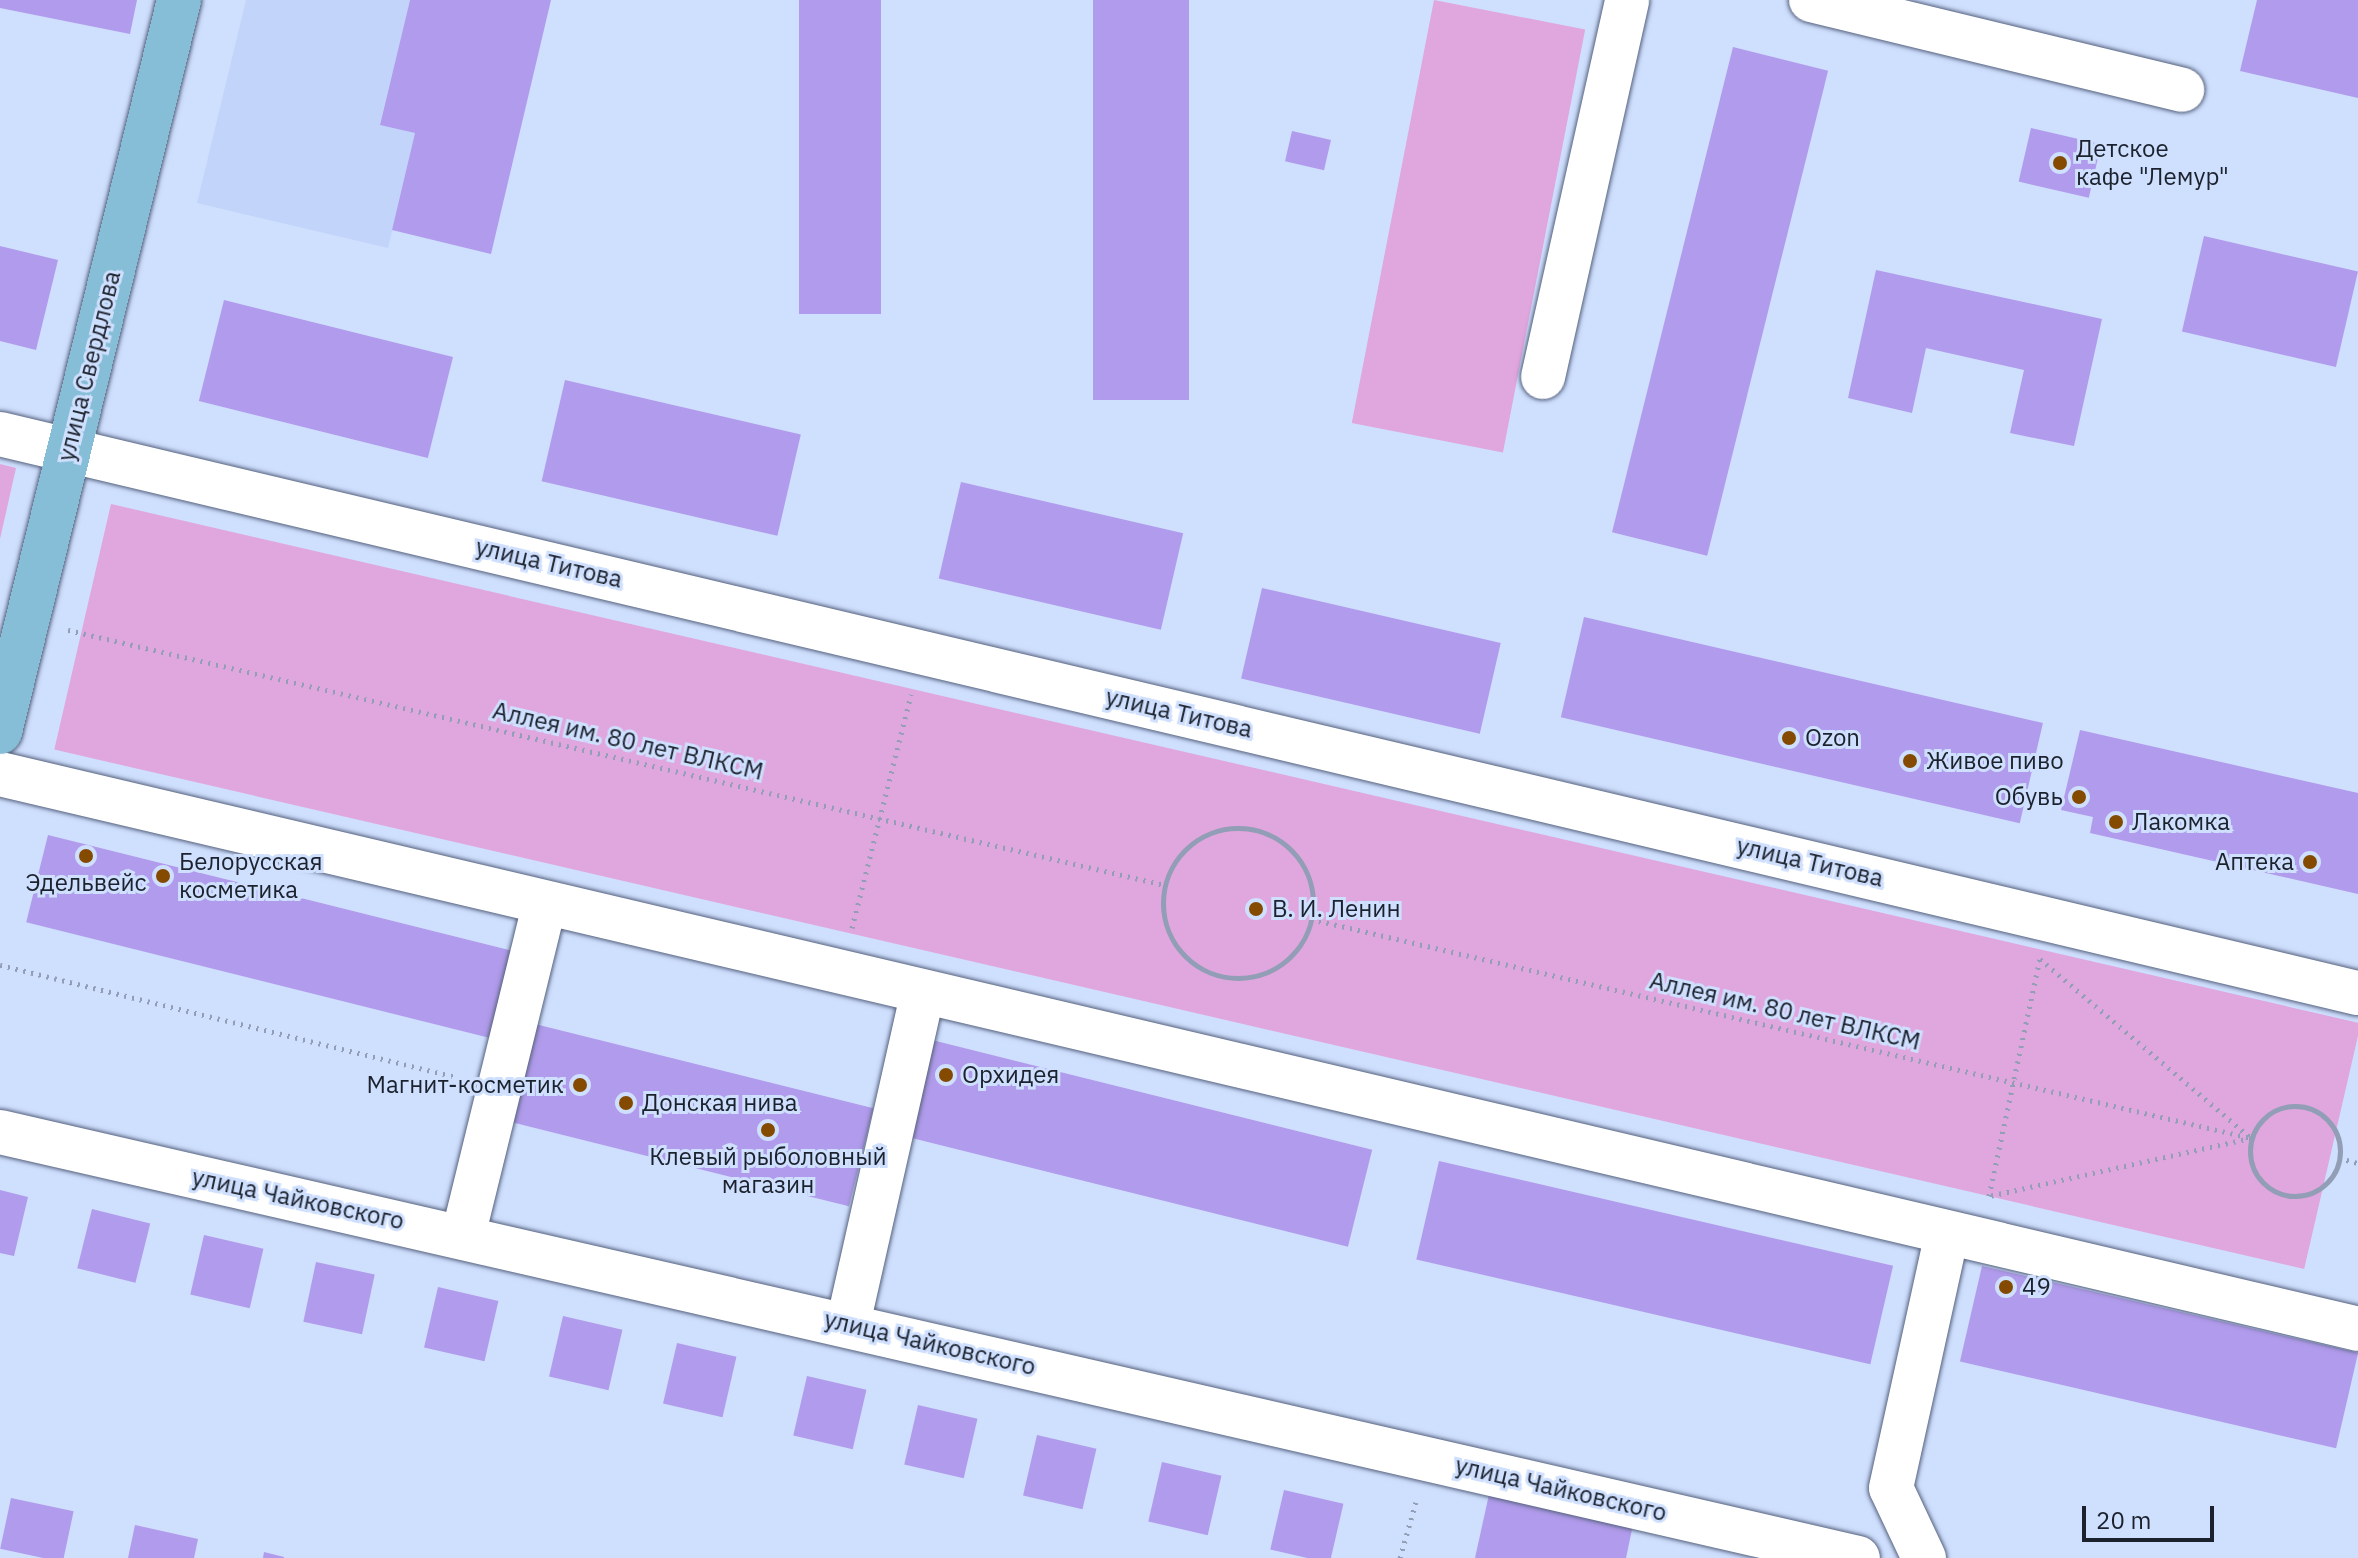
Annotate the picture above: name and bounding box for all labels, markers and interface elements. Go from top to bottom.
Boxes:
place label: Детское кафе "Лемур" [2076,135,2229,191]
marker: Детское кафе "Лемур" [2051,154,2069,172]
street label: улица Свердлова [51,268,127,464]
street label: улица Титова [473,532,625,594]
street label: улица Титова [1103,682,1255,744]
street label: Аллея им. 80 лет ВЛКСМ [490,696,766,786]
place label: Ozon [1805,724,1860,752]
marker: Ozon [1780,729,1798,747]
place label: Живое пиво [1926,747,2064,775]
marker: Живое пиво [1901,752,1919,770]
place label: Обувь [1995,783,2063,811]
marker: Обувь [2070,788,2088,806]
place label: Лакомка [2132,808,2230,836]
marker: Лакомка [2107,813,2125,831]
street label: улица Титова [1734,831,1886,893]
marker: Эдельвейс [77,847,95,865]
place label: Белорусская косметика [179,848,322,904]
place label: Аптека [2215,848,2294,876]
marker: Аптека [2301,853,2319,871]
marker: Белорусская косметика [154,867,172,885]
place label: Эдельвейс [25,869,147,897]
place label: В. И. Ленин [1272,895,1401,923]
marker: В. И. Ленин [1247,900,1265,918]
street label: Аллея им. 80 лет ВЛКСМ [1647,966,1923,1056]
place label: Орхидея [962,1061,1059,1089]
marker: Орхидея [937,1066,955,1084]
place label: Магнит-косметик [366,1071,564,1099]
marker: Магнит-косметик [571,1076,589,1094]
place label: Донская нива [642,1089,798,1117]
marker: Донская нива [617,1094,635,1112]
marker: Клевый рыболовный магазин [759,1121,777,1139]
place label: Клевый рыболовный магазин [649,1143,887,1199]
street label: улица Чайковского [189,1162,407,1236]
place label: 49 [2022,1273,2051,1301]
marker: 49 [1997,1278,2015,1296]
street label: улица Чайковского [822,1305,1038,1381]
street label: улица Чайковского [1453,1451,1669,1527]
scale bar [2086,1490,2218,1540]
text: 20 m [2096,1504,2151,1536]

